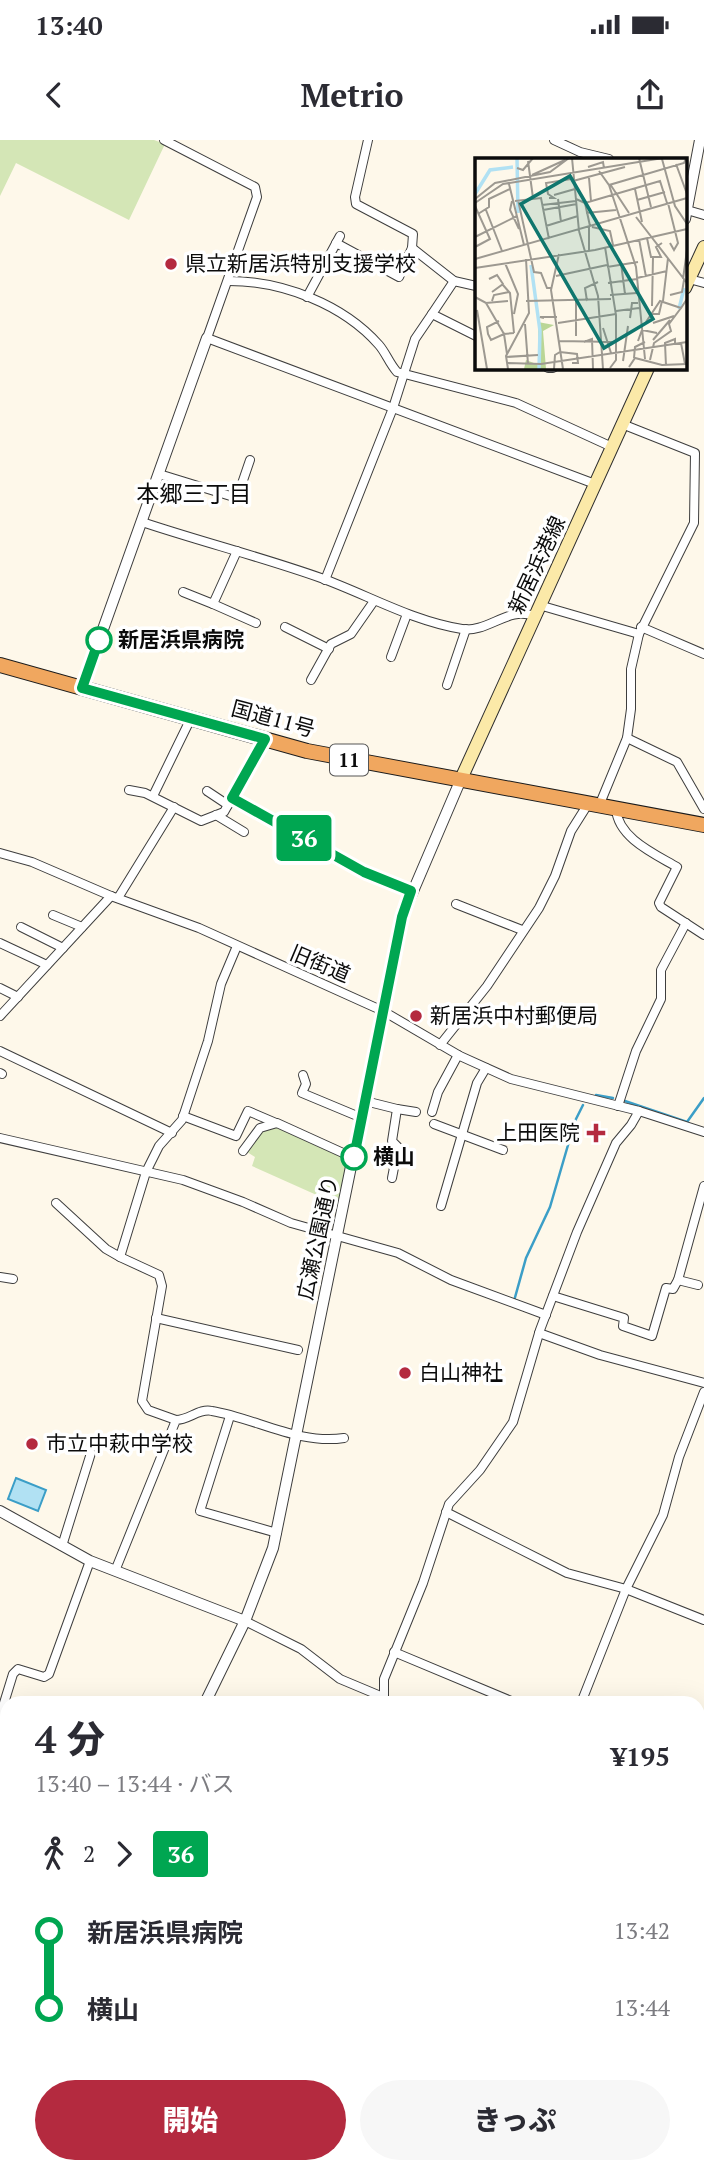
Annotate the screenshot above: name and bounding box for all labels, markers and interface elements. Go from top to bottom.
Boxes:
text: 13:40 [35,8,103,42]
text: Metrio [300,74,404,116]
icon: back [35,76,73,114]
icon: share [631,76,669,114]
inset map [475,158,686,369]
place label: 県立新居浜特別支援学校 [185,249,416,277]
marker: 県立新居浜特別支援学校 [163,256,179,272]
district label: 本郷三丁目 [137,478,252,509]
street label: 新居浜港線 [501,511,571,618]
place label: 新居浜県病院 [118,625,244,653]
marker: 新居浜県病院 [86,627,112,653]
street label: 国道11号 [228,693,318,743]
road number: 11 [330,744,368,776]
line badge: 36 [272,815,336,861]
text: 36 [290,822,318,854]
street label: 旧街道 [286,938,355,988]
place label: 新居浜中村郵便局 [430,1001,598,1029]
marker: 新居浜中村郵便局 [408,1008,424,1024]
place label: 上田医院 [496,1118,580,1146]
marker: 上田医院 [586,1123,606,1143]
place label: 横山 [373,1142,415,1170]
marker: 横山 [341,1144,367,1170]
street label: 広瀬公園通り [290,1173,344,1302]
place label: 白山神社 [419,1358,503,1386]
marker: 白山神社 [397,1365,413,1381]
place label: 市立中萩中学校 [46,1429,193,1457]
marker: 市立中萩中学校 [24,1436,40,1452]
text: 4 分 [35,1714,105,1764]
text: ¥195 [611,1739,670,1773]
text: 13:40 – 13:44 · バス [35,1768,235,1799]
icon: walk [35,1835,73,1873]
icon: forward [105,1835,143,1873]
text: 2 [83,1838,95,1869]
text: 36 [167,1838,194,1870]
text: 新居浜県病院 [87,1915,243,1949]
text: 13:42 [613,1915,670,1946]
text: 横山 [87,1992,139,2026]
text: 13:44 [613,1992,670,2023]
button: 開始 [35,2080,346,2160]
button: きっぷ [360,2080,670,2160]

